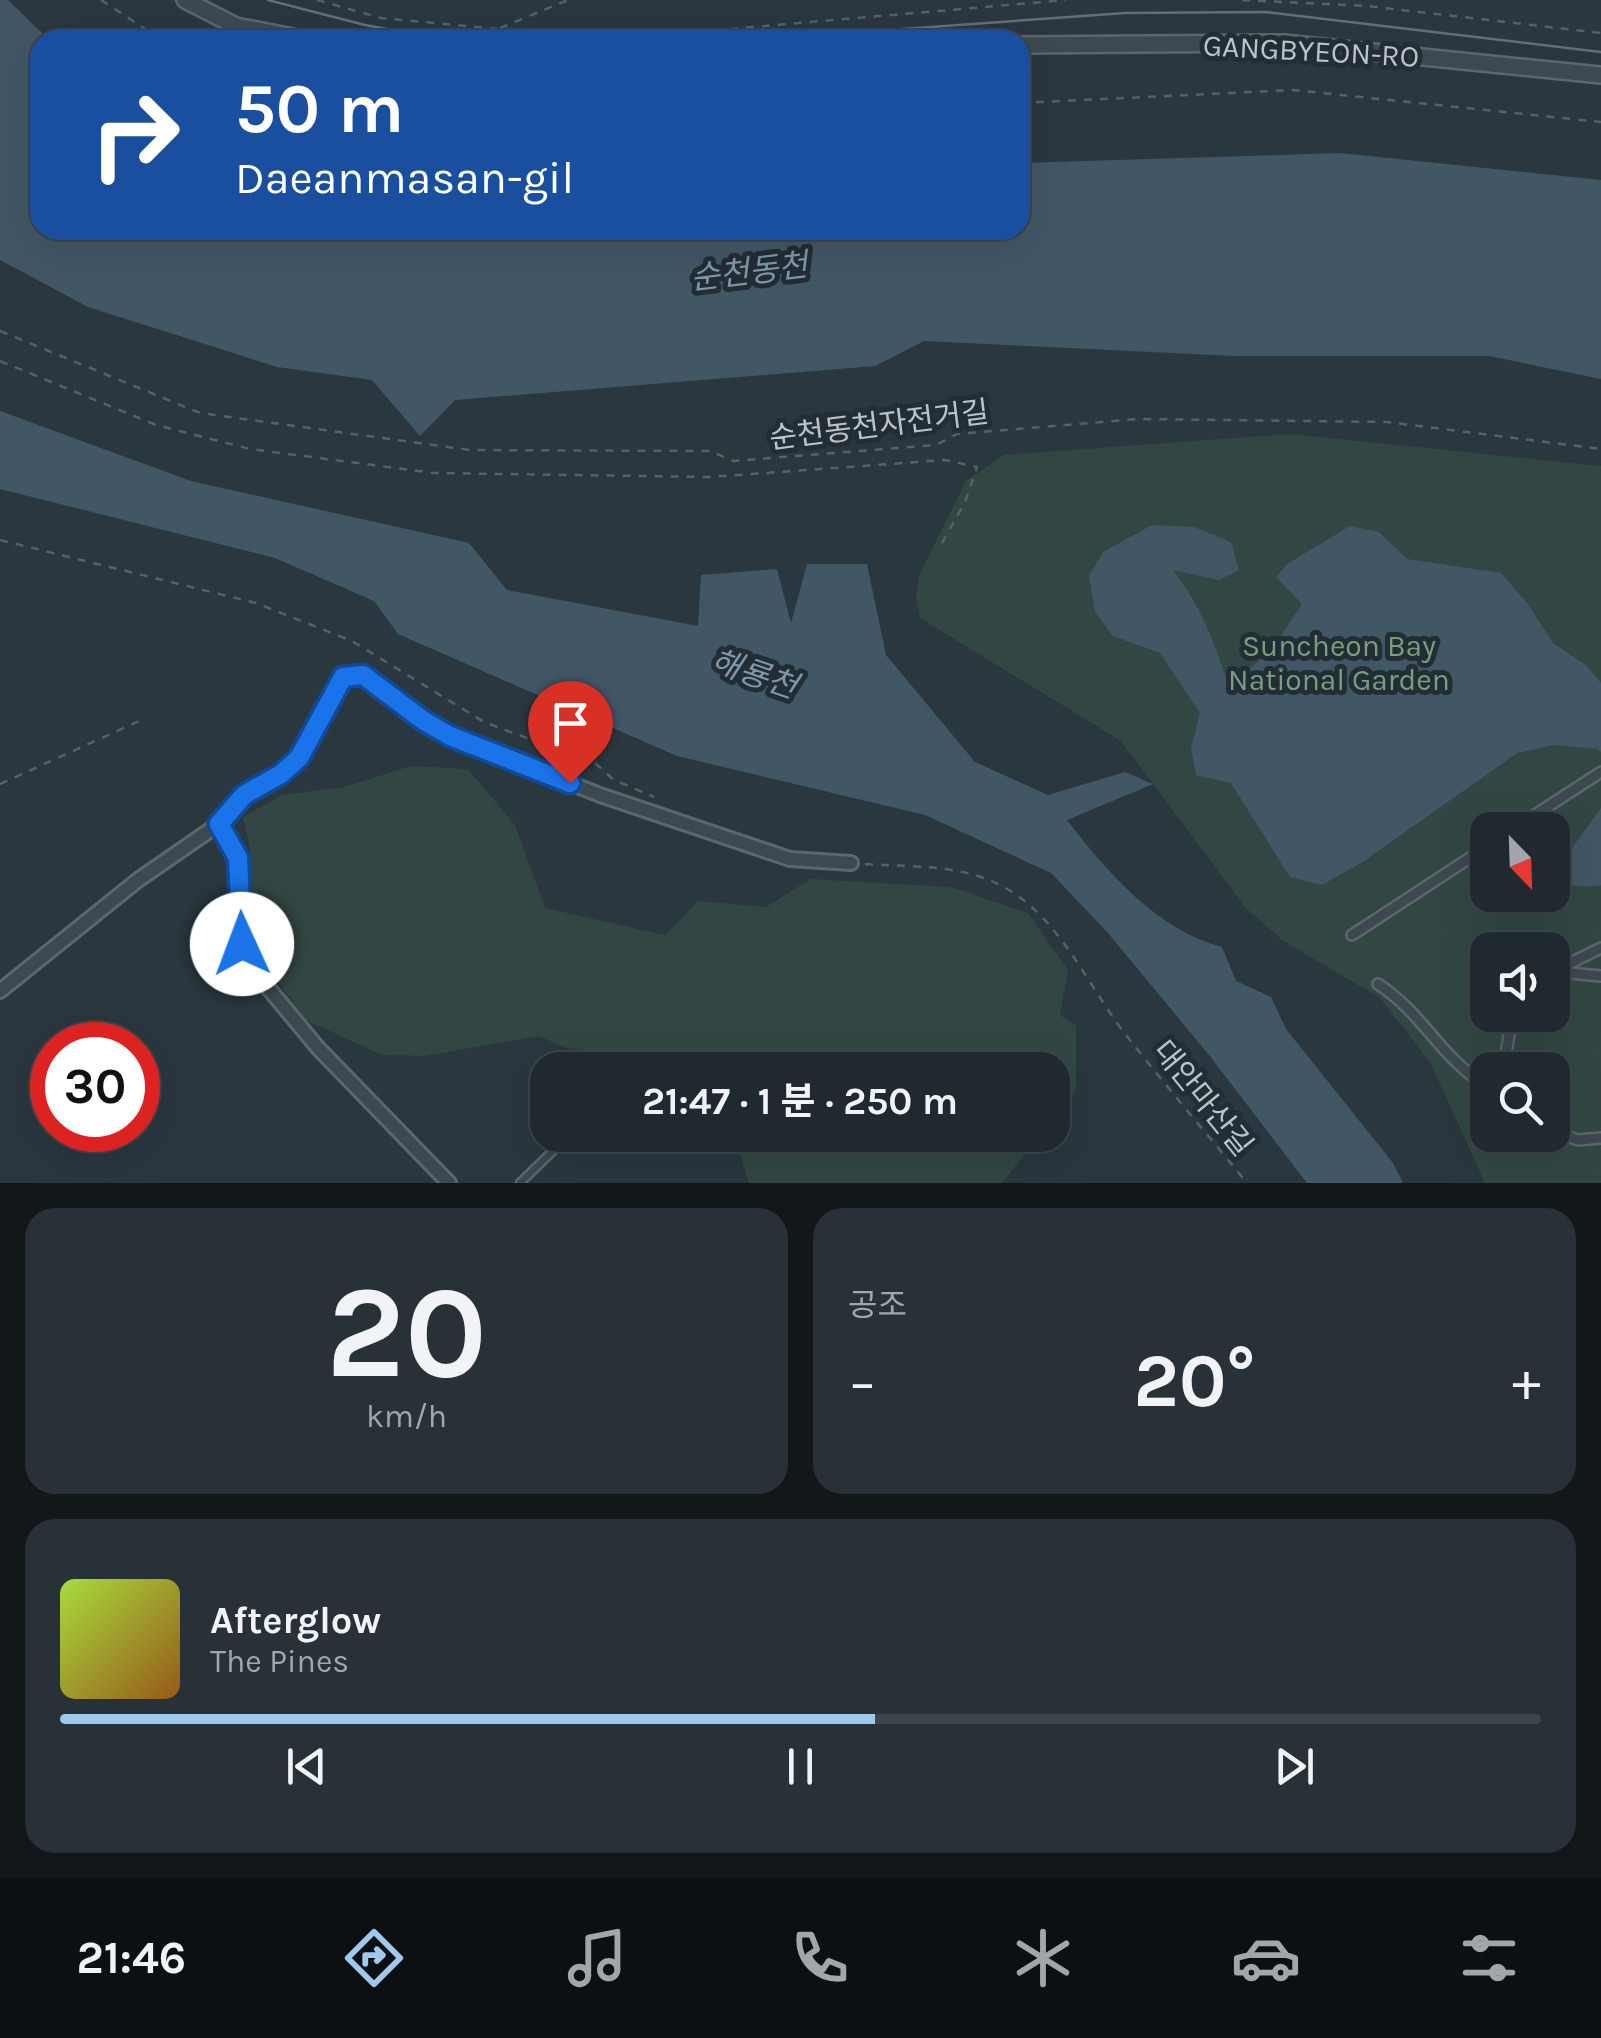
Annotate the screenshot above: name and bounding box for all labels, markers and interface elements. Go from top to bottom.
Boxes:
street label: GANGBYEON-RO [1202,27,1420,75]
text: 50 m [235,68,404,150]
icon: right [70,70,200,200]
text: Daeanmasan-gil [235,152,574,204]
water label: 순천동천 [688,246,813,298]
street label: 순천동천자전거길 [767,394,991,456]
park label: Suncheon Bay National Garden [1228,628,1450,698]
water label: 해룡천 [706,642,805,707]
pin [528,681,613,784]
icon: arrive [543,696,598,751]
north arrow [1470,812,1570,912]
map controls [1470,812,1570,1152]
position arrow [190,892,294,996]
button: sound [1470,932,1570,1032]
speed limit sign: 30 [30,1022,160,1152]
street label: 대안마산길 [1146,1033,1260,1163]
button: search [1470,1052,1570,1152]
text: 21:47 · 1 분 · 250 m [642,1079,958,1124]
text: 20 [326,1257,487,1409]
text: 공조 [848,1287,907,1324]
text: 20° [1134,1337,1255,1425]
text: − [848,1350,877,1414]
text: + [1512,1350,1541,1414]
text: km/h [366,1398,447,1435]
text: Afterglow [210,1598,381,1643]
text: The Pines [210,1643,349,1680]
icon: previous [279,1739,334,1794]
icon: pause [773,1739,828,1794]
icon: next [1267,1739,1322,1794]
icon: directions [339,1923,409,1993]
icon: music [562,1923,632,1993]
icon: phone [785,1923,855,1993]
icon: climate [1008,1923,1078,1993]
icon: car [1231,1923,1301,1993]
icon: filters [1454,1923,1524,1993]
text: 21:46 [77,1932,186,1984]

